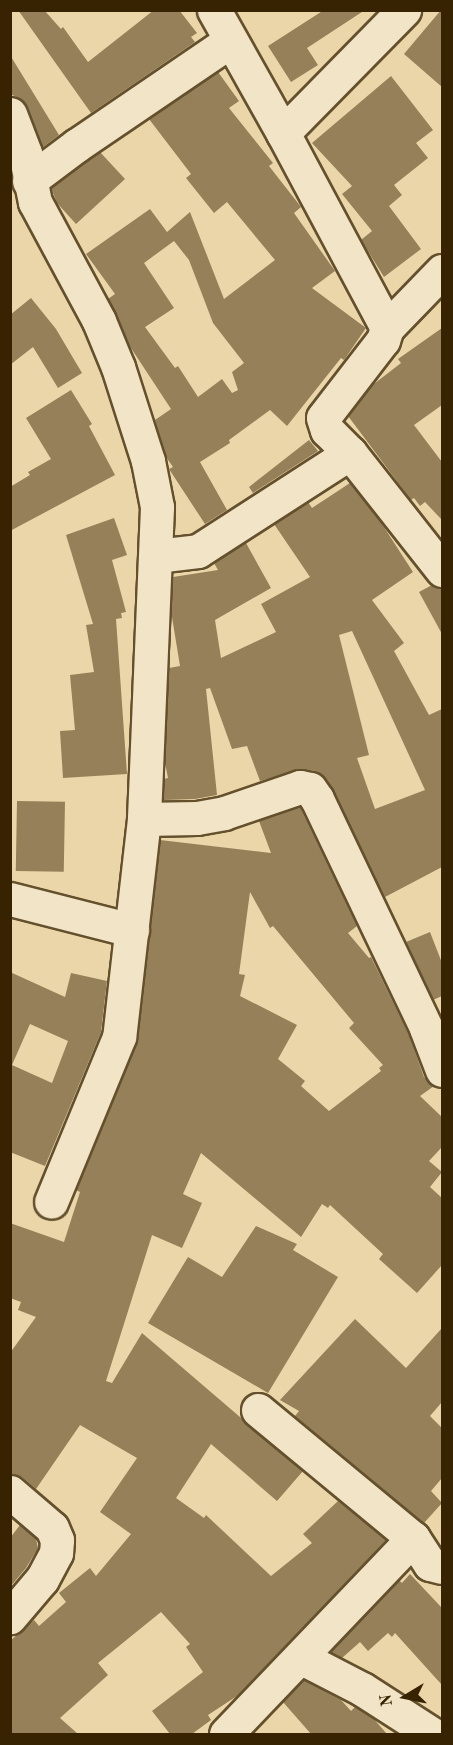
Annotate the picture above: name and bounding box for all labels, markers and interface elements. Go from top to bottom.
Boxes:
north arrow [375,1667,435,1727]
text: N [378,1693,396,1708]

